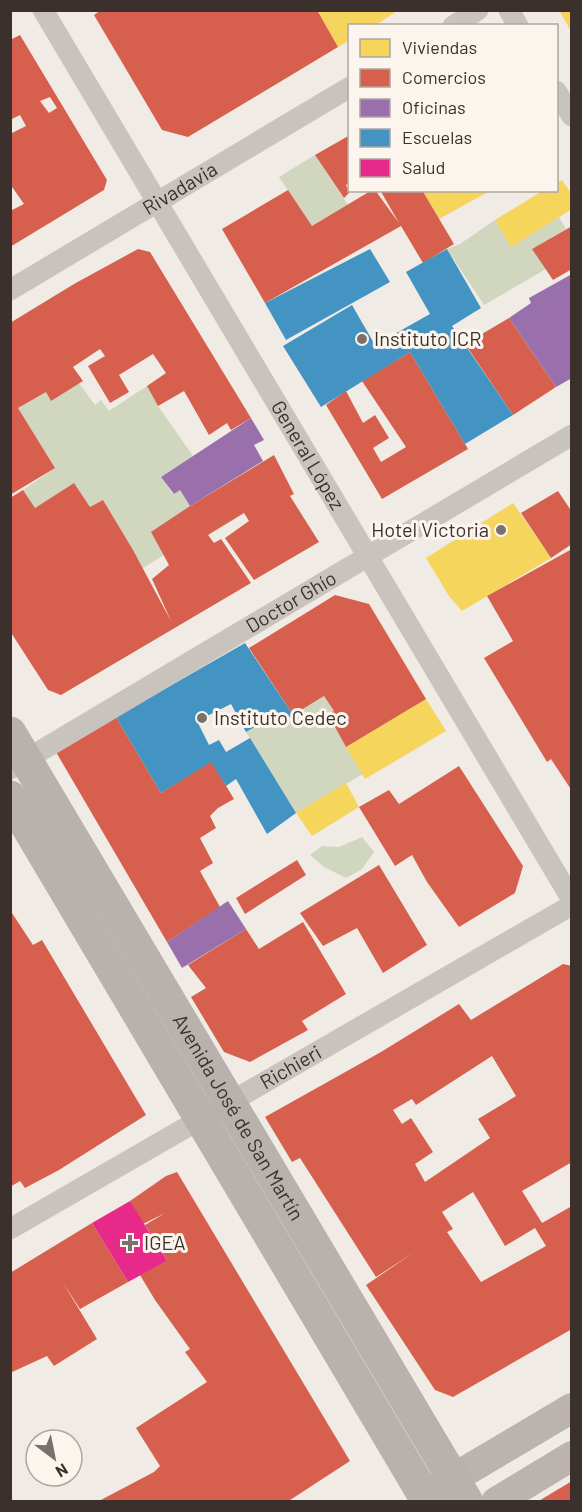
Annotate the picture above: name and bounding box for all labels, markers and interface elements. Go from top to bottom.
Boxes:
legend [348,24,558,192]
text: Viviendas [402,36,477,58]
text: Comercios [402,66,486,88]
text: Oficinas [402,96,466,118]
text: Escuelas [402,126,472,148]
street label: Rivadavia [138,156,221,219]
text: Salud [402,156,445,178]
place label: Instituto ICR [374,326,481,350]
marker: Instituto ICR [355,332,369,346]
street label: General López [267,396,350,514]
place label: Hotel Victoria [371,517,489,541]
marker: Hotel Victoria [494,523,508,537]
street label: Doctor Ghío [241,565,340,637]
place label: Instituto Cedec [214,705,347,729]
marker: Instituto Cedec [195,711,209,725]
street label: Avenida José de San Martín [169,1009,310,1224]
street label: Richieri [255,1039,325,1093]
place label: IGEA [144,1230,186,1254]
marker: IGEA [121,1234,139,1252]
north arrow [24,1428,84,1488]
text: N [53,1460,72,1482]

